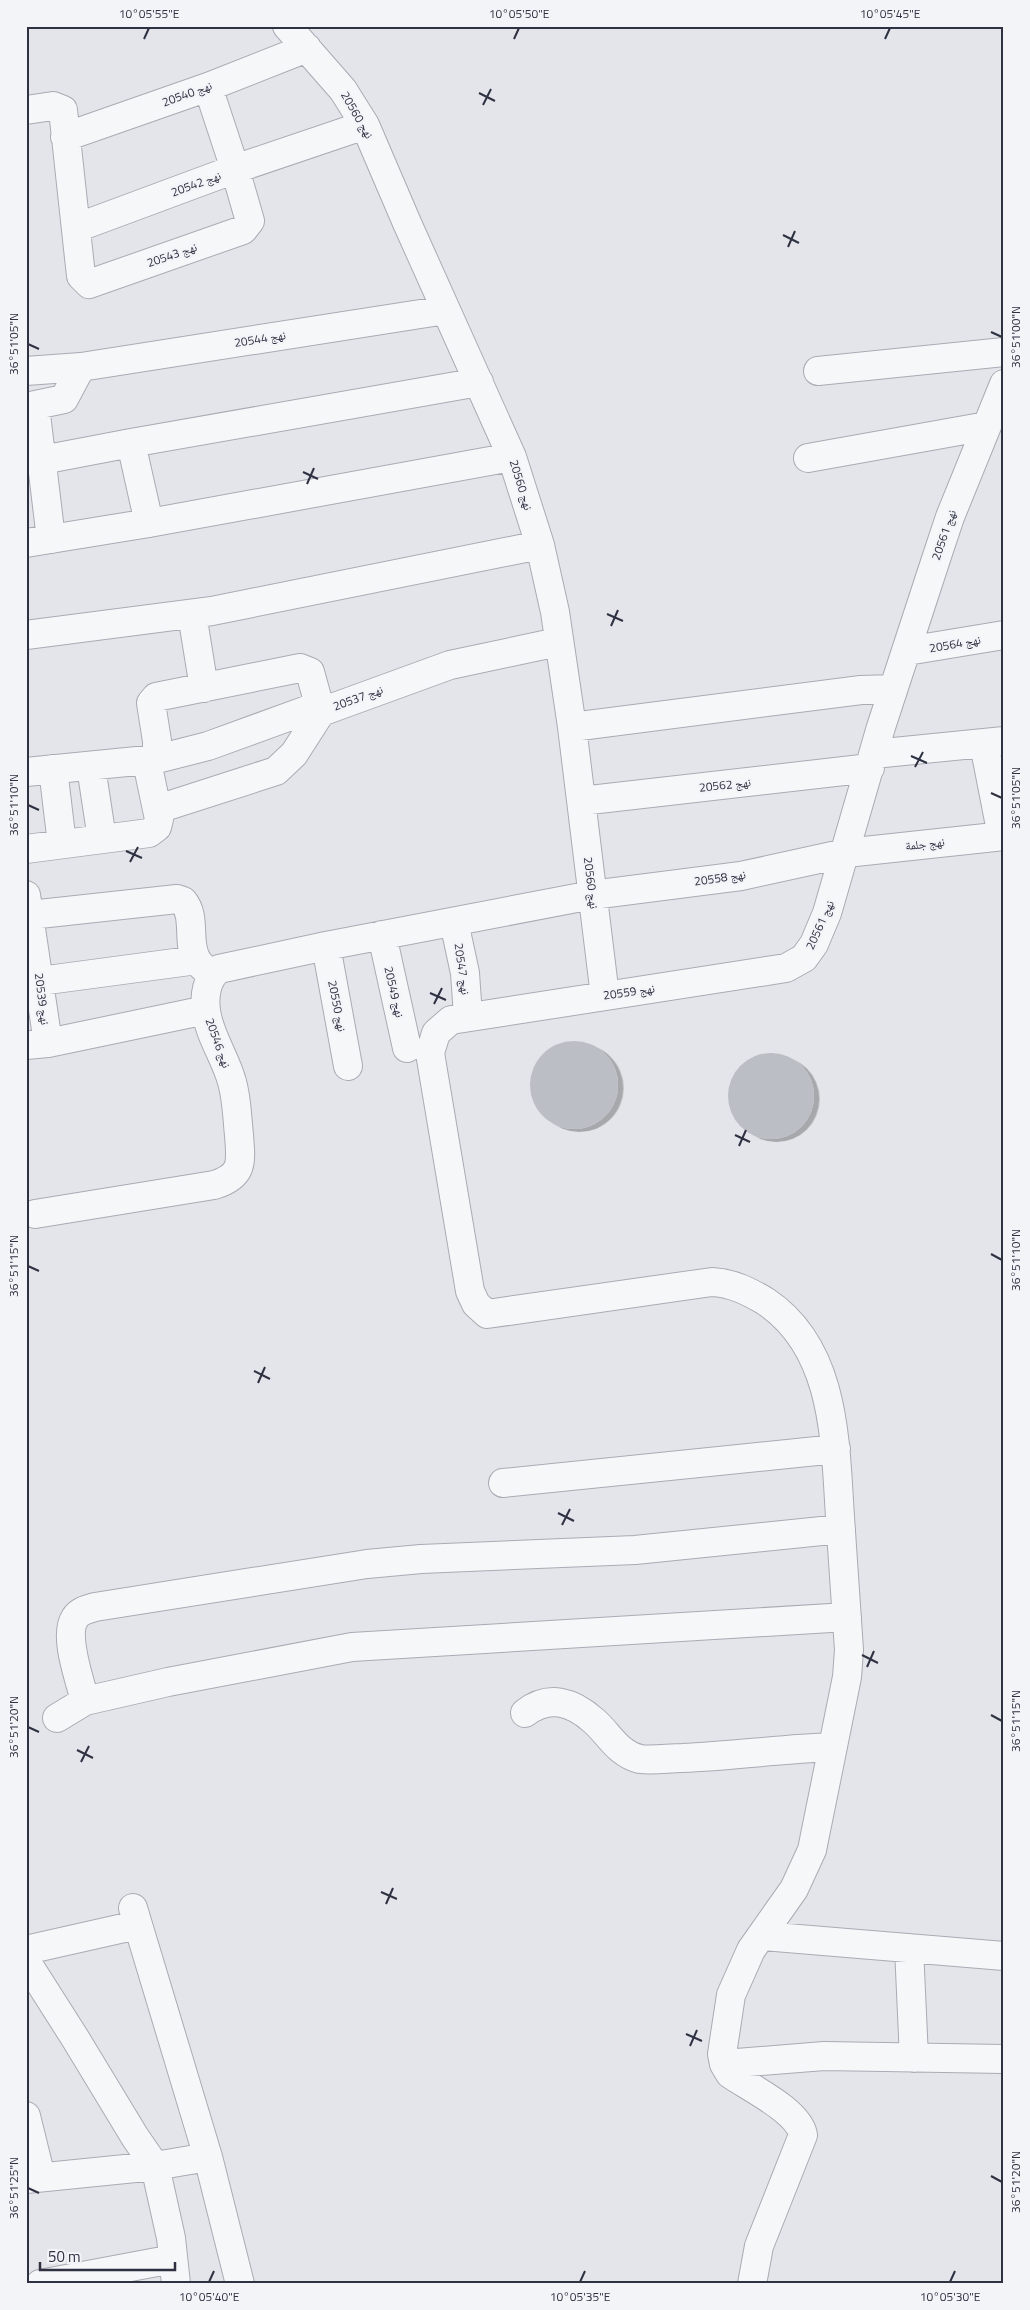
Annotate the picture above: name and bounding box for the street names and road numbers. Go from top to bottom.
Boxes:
street label: نهج 20540 [159,76,215,111]
street label: نهج 20560 [336,87,379,142]
street label: نهج 20542 [168,166,224,201]
street label: نهج 20543 [144,237,200,272]
street label: نهج 20544 [233,325,287,352]
street label: نهج 20560 [505,457,538,513]
street label: نهج 20561 [926,507,961,563]
street label: نهج 20564 [928,630,982,657]
street label: نهج 20537 [330,680,386,715]
street label: نهج 20562 [698,772,752,797]
street label: نهج جلمة [904,832,946,855]
street label: نهج 20560 [579,856,604,910]
street label: نهج 20558 [693,864,747,891]
street label: نهج 20561 [800,897,839,952]
street label: نهج 20547 [449,942,476,996]
street label: نهج 20549 [379,964,410,1019]
street label: نهج 20539 [30,972,55,1026]
street label: نهج 20559 [602,978,656,1005]
street label: نهج 20550 [323,979,352,1033]
street label: نهج 20546 [201,1015,236,1071]

